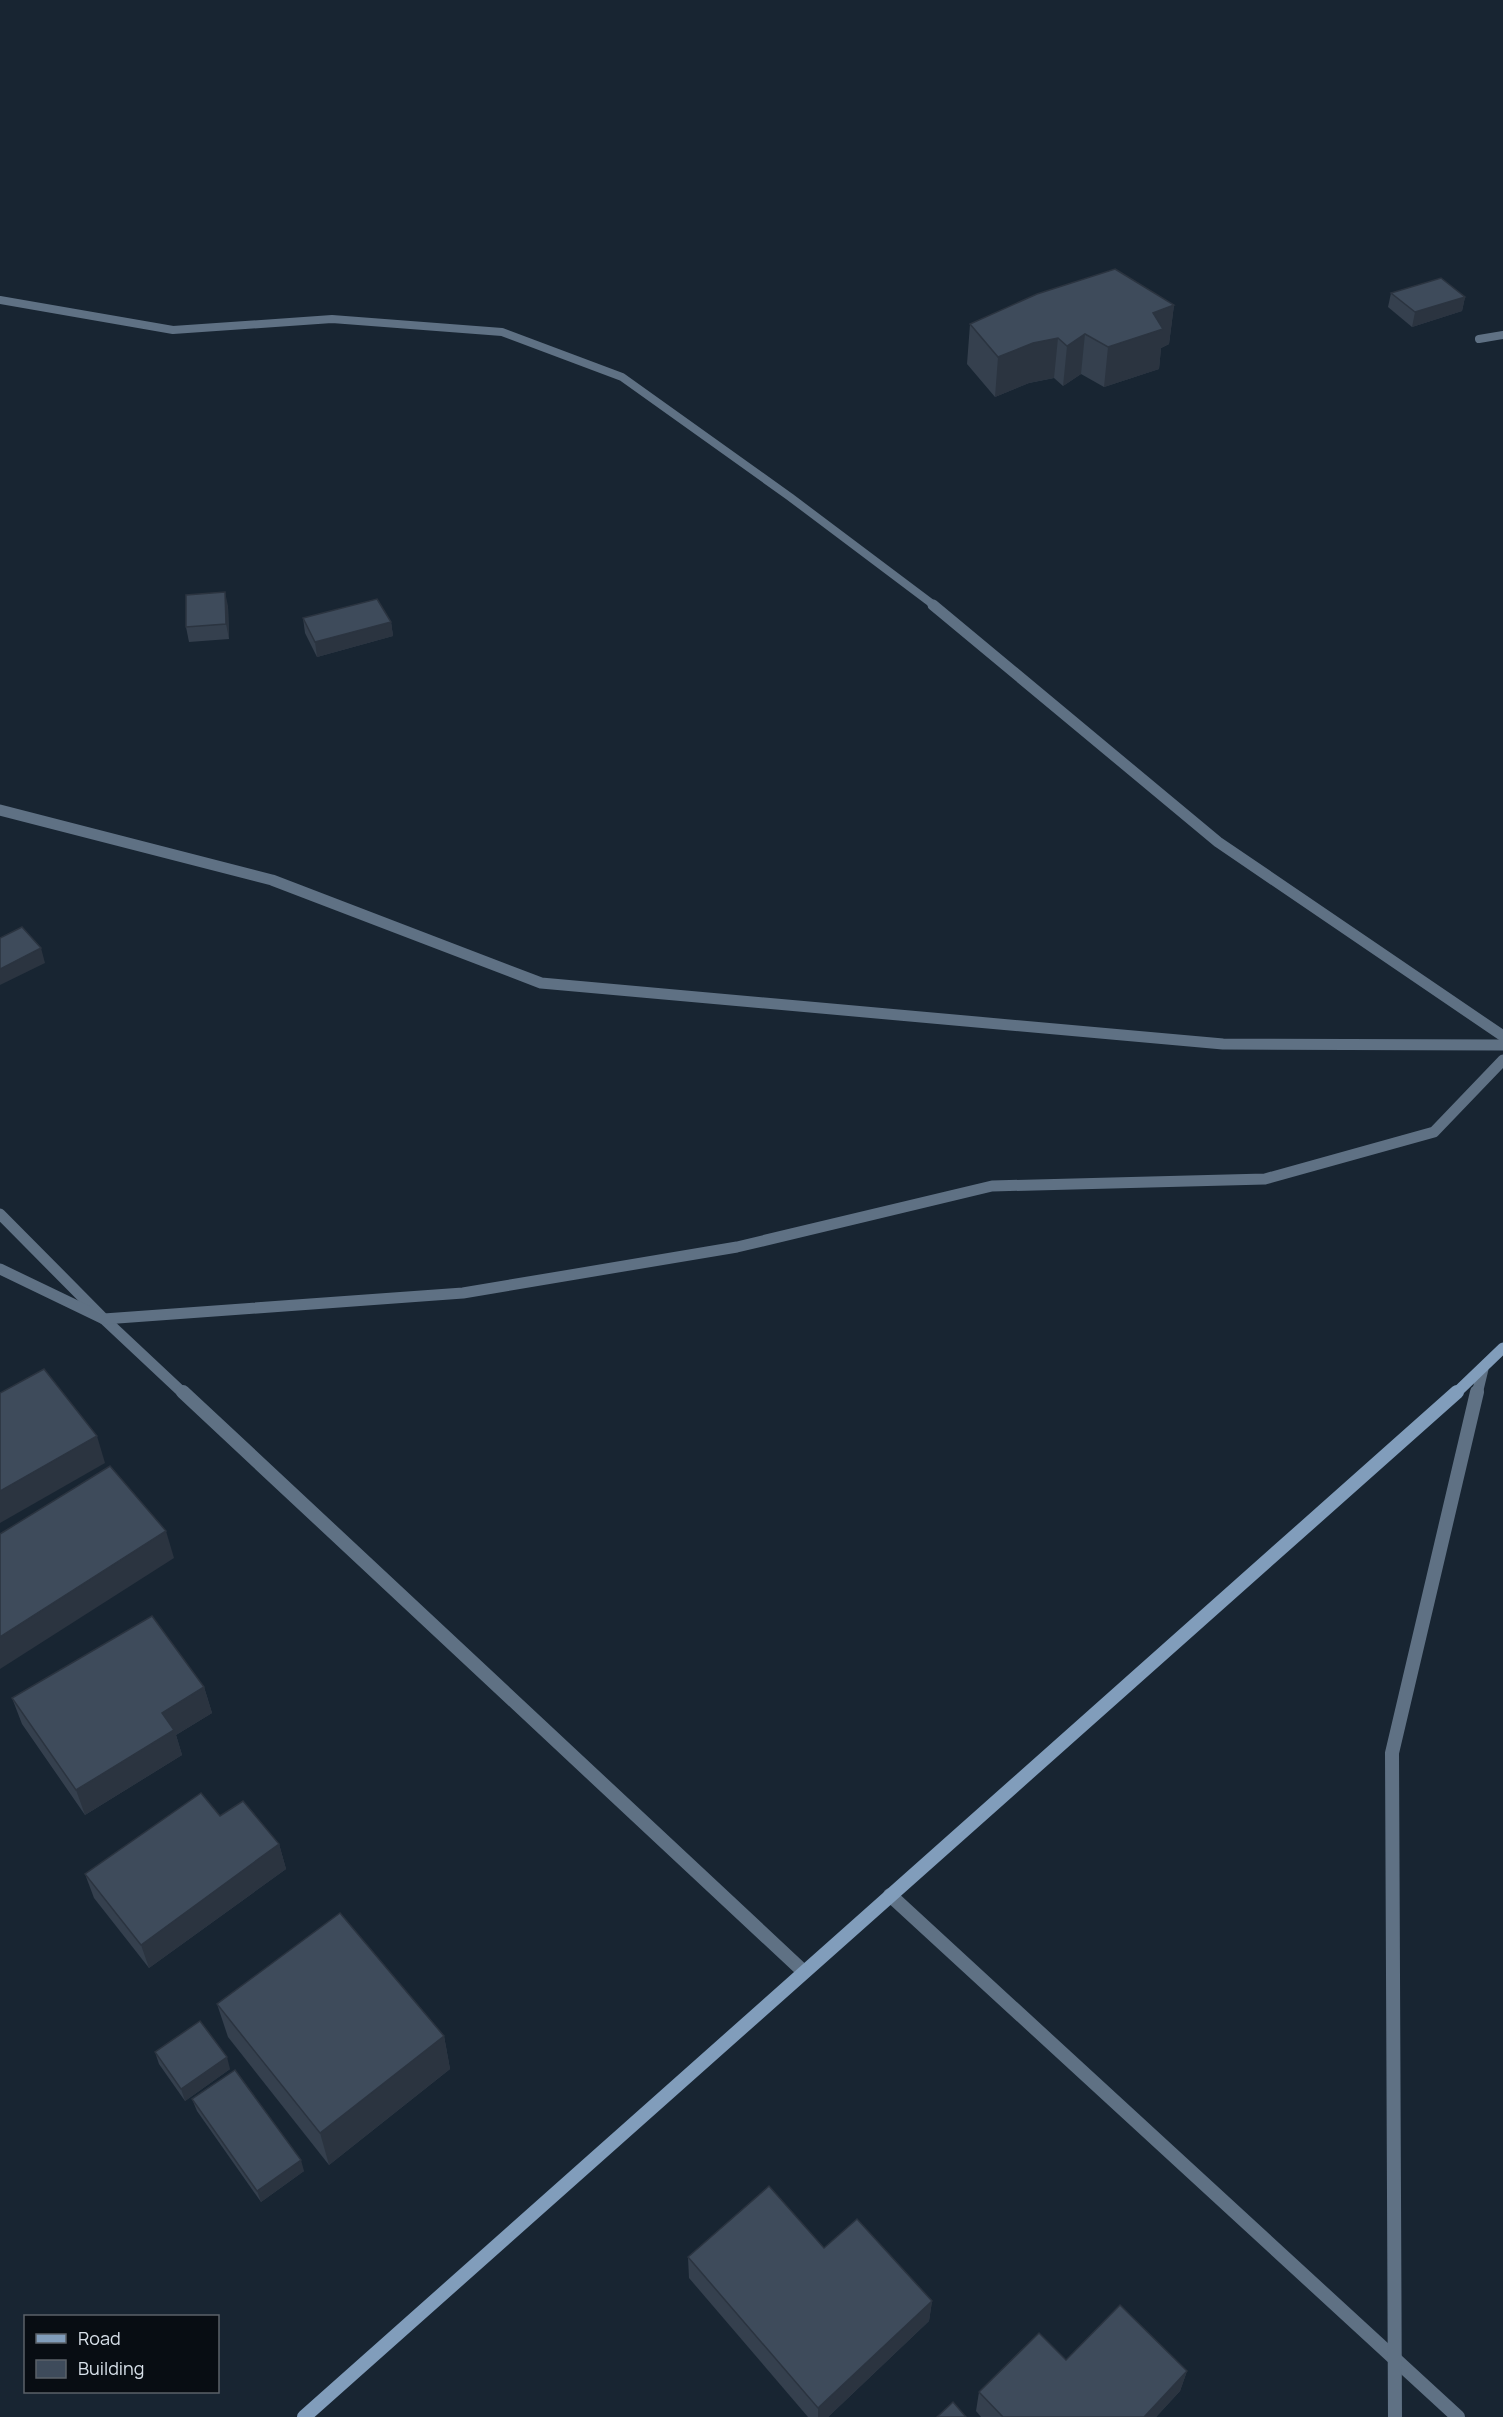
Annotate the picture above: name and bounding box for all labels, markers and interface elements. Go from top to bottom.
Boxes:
legend [24,2315,219,2393]
text: Road [78,2326,121,2350]
text: Building [78,2356,144,2380]

